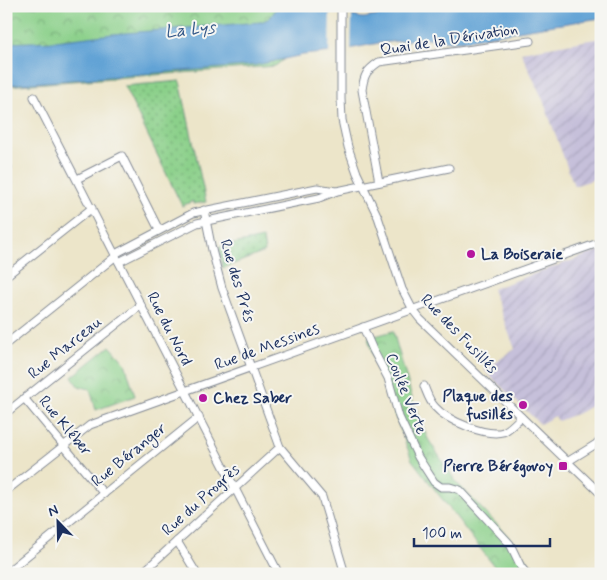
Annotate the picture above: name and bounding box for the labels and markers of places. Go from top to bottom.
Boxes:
place label: La Boiseraie [481,244,563,265]
marker: La Boiseraie [465,248,477,260]
place label: Plaque des fusillés [442,386,514,425]
place label: Chez Saber [213,388,292,409]
marker: Chez Saber [197,392,209,404]
marker: Plaque des fusillés [517,399,529,411]
place label: Pierre Bérégovoy [443,456,553,478]
marker: Pierre Bérégovoy [557,460,569,472]

